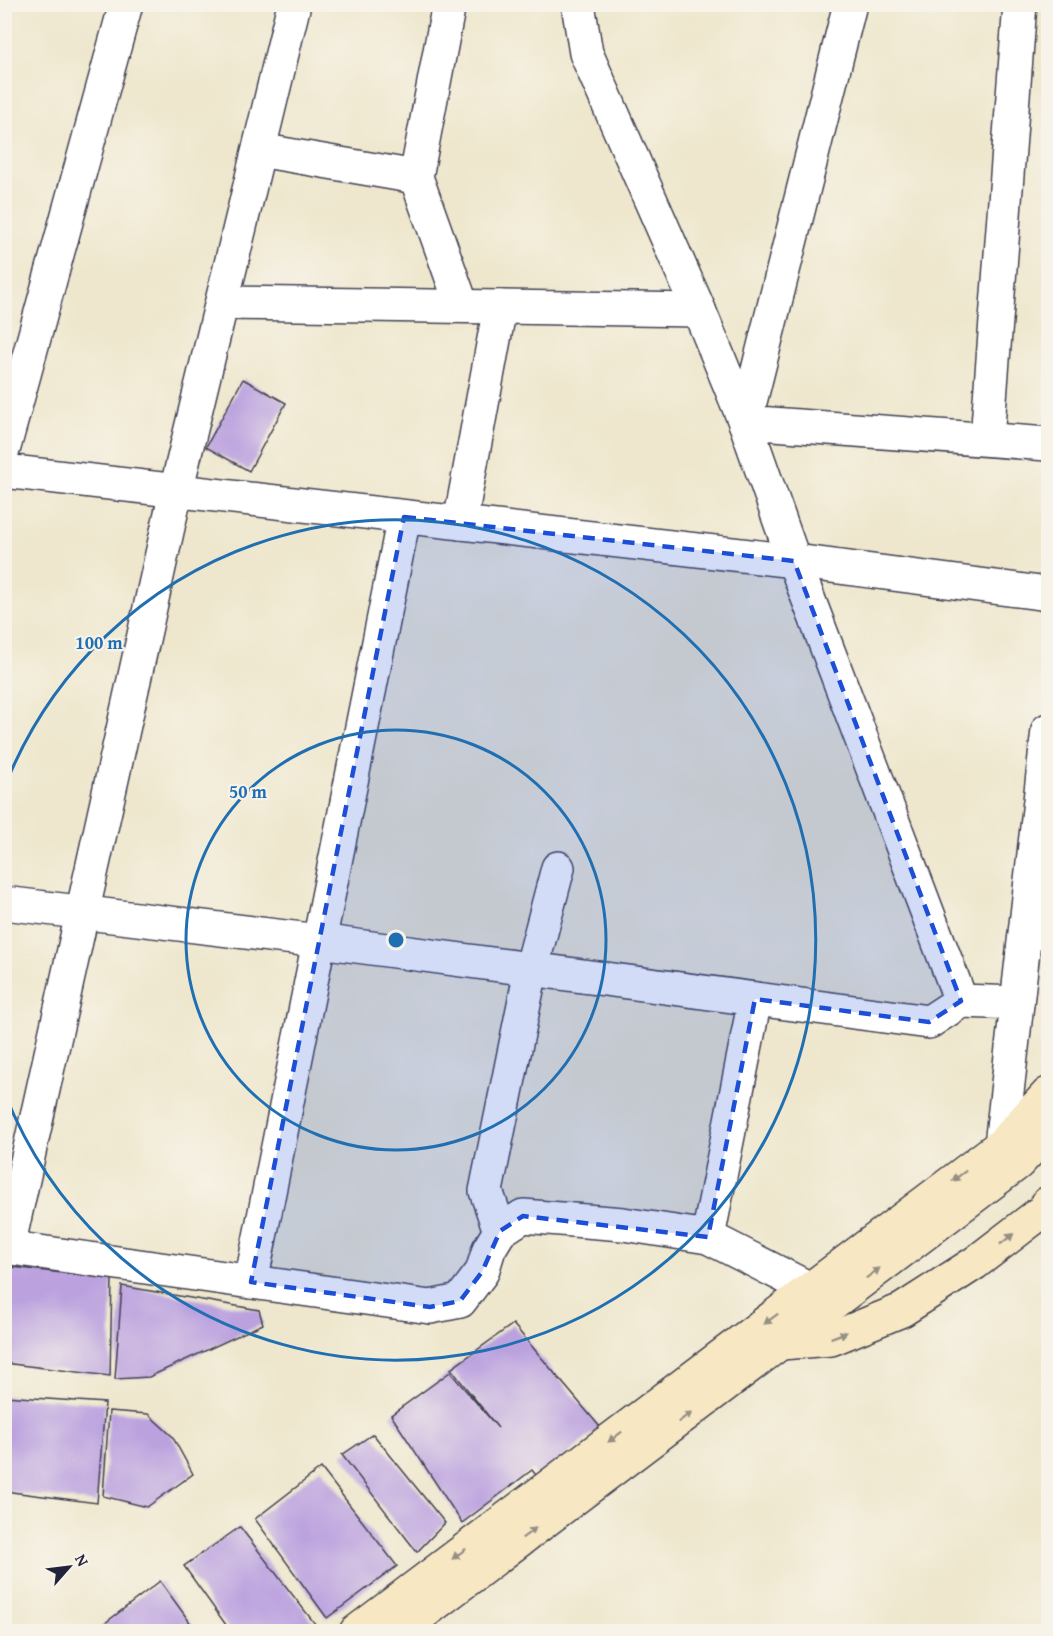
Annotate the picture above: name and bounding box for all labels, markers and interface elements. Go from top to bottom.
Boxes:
text: 100 m [75,629,123,656]
text: 50 m [229,778,268,805]
centre of rings [386,930,406,950]
one-way arrow [952,1170,967,1182]
one-way arrow [999,1232,1015,1245]
one-way arrow [865,1267,881,1279]
one-way arrow [763,1313,778,1325]
one-way arrow [830,1330,848,1340]
one-way arrow [677,1411,692,1423]
one-way arrow [607,1431,623,1443]
one-way arrow [521,1528,536,1540]
north arrow [39,1537,99,1597]
one-way arrow [451,1548,467,1560]
text: N [69,1550,95,1571]

